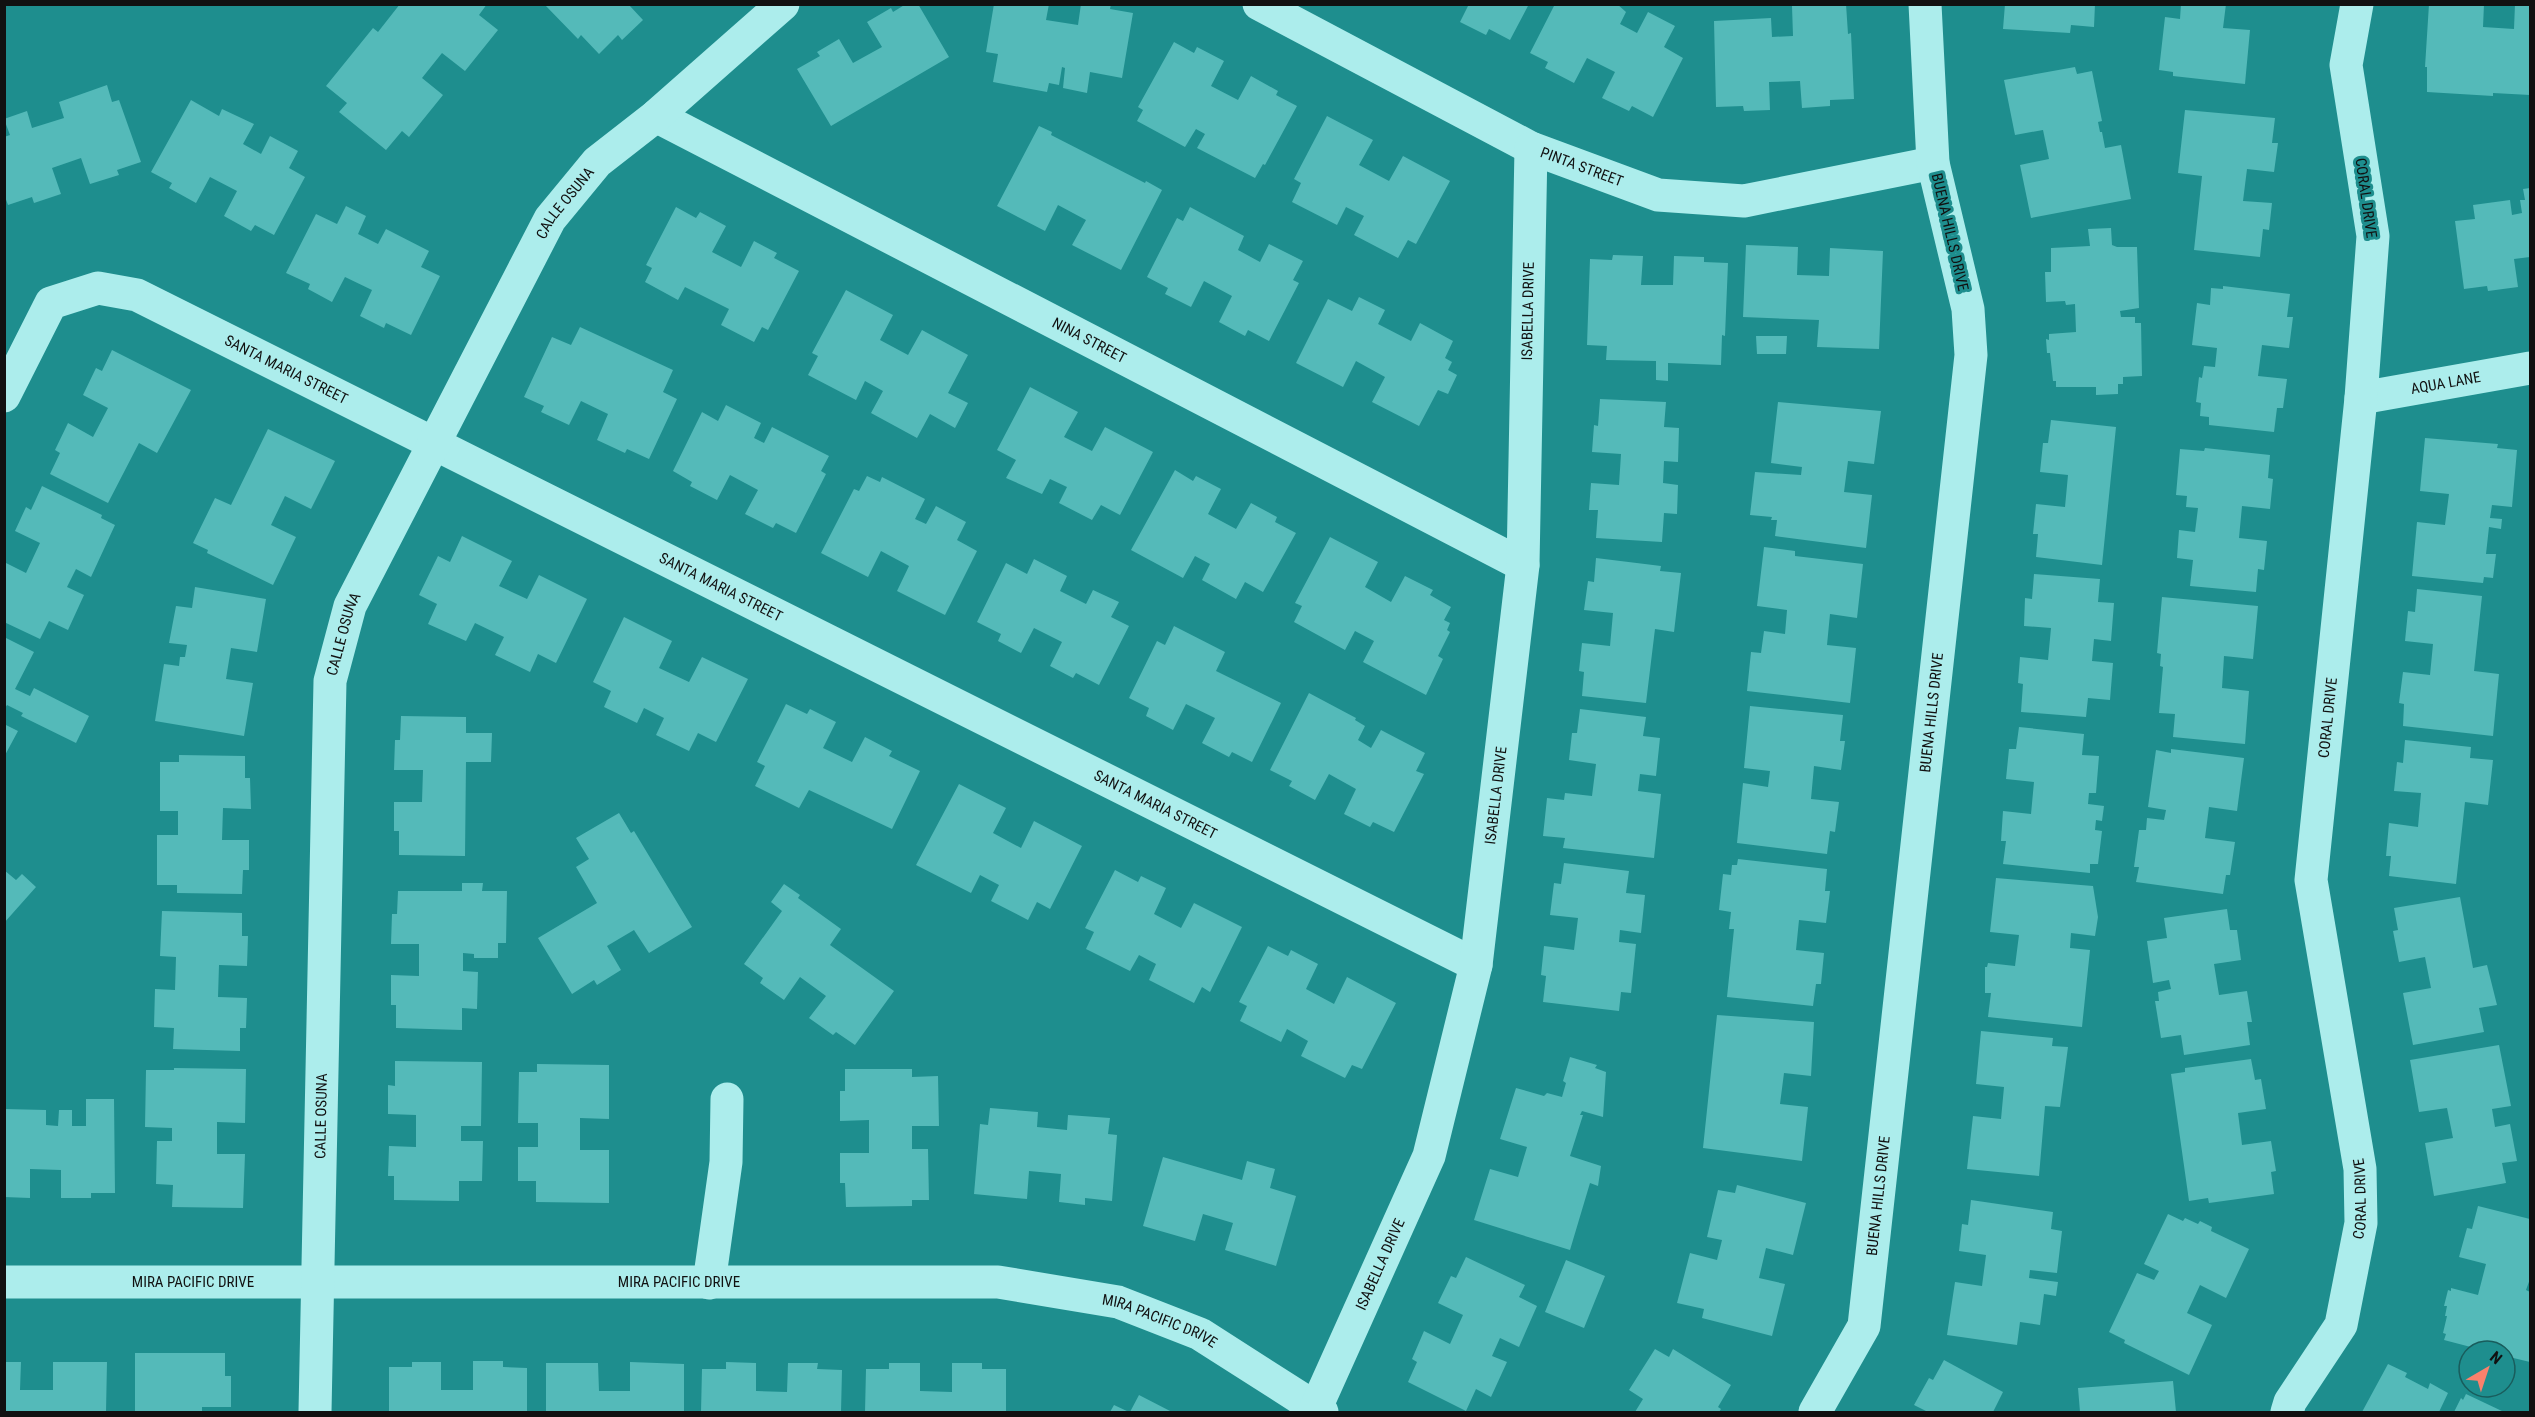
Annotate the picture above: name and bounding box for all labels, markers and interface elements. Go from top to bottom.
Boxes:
street label: PINTA STREET [1538,143,1626,190]
street label: CORAL DRIVE [2351,157,2381,239]
street label: CALLE OSUNA [532,163,598,242]
street label: BUENA HILLS DRIVE [1928,171,1972,293]
street label: ISABELLA DRIVE [1518,262,1538,361]
street label: NINA STREET [1049,314,1130,367]
street label: SANTA MARIA STREET [222,331,351,408]
street label: AQUA LANE [2409,368,2482,398]
street label: SANTA MARIA STREET [656,549,786,626]
street label: CALLE OSUNA [323,589,365,678]
street label: BUENA HILLS DRIVE [1916,652,1947,774]
street label: CORAL DRIVE [2315,677,2341,759]
street label: ISABELLA DRIVE [1481,746,1511,846]
street label: SANTA MARIA STREET [1091,766,1220,843]
street label: CALLE OSUNA [311,1073,331,1159]
street label: BUENA HILLS DRIVE [1863,1135,1894,1257]
street label: CORAL DRIVE [2349,1157,2370,1241]
street label: ISABELLA DRIVE [1352,1216,1409,1313]
street label: MIRA PACIFIC DRIVE [132,1273,254,1291]
street label: MIRA PACIFIC DRIVE [618,1273,740,1291]
street label: MIRA PACIFIC DRIVE [1101,1291,1220,1352]
north arrow [2457,1339,2517,1399]
text: N [2486,1347,2506,1368]

